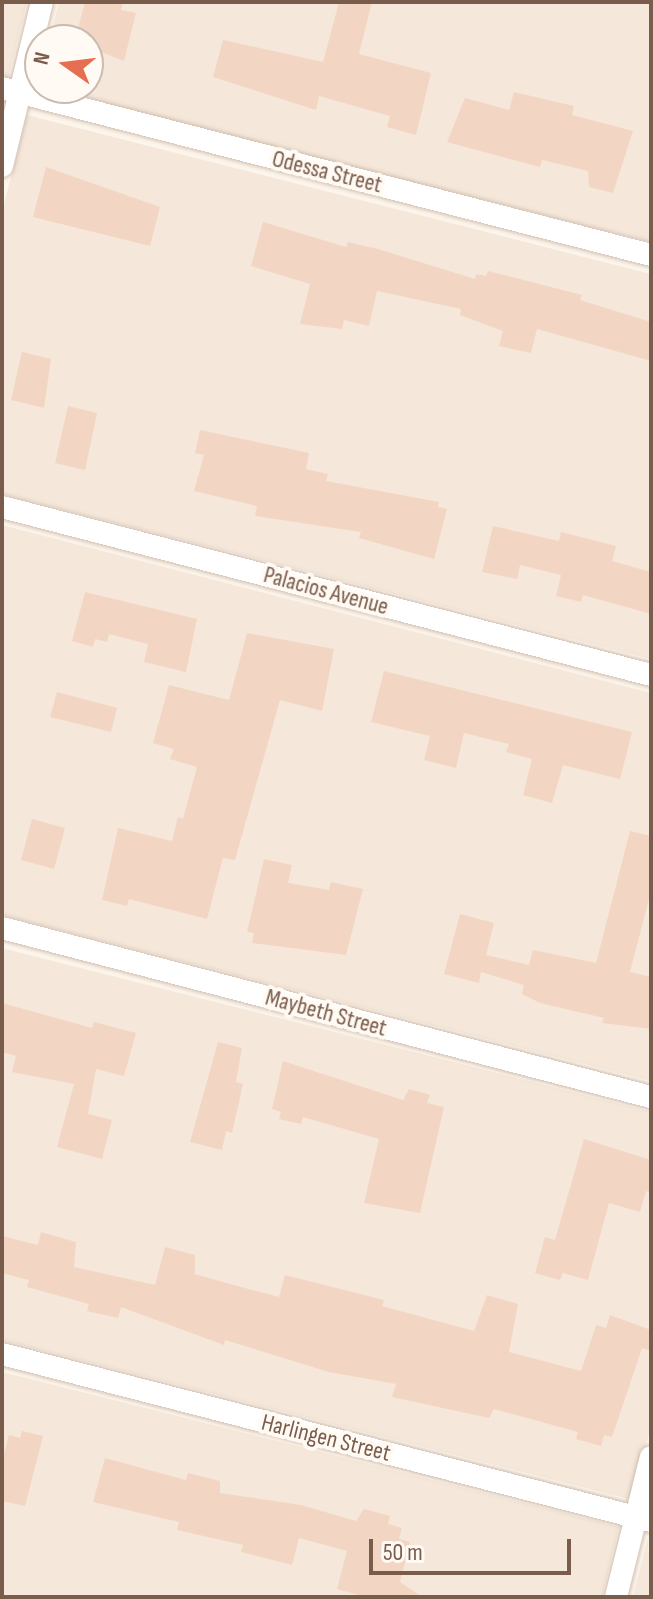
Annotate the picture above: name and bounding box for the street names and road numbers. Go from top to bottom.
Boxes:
street label: Odessa Street [269,144,385,200]
street label: Palacios Avenue [261,561,391,621]
street label: Maybeth Street [262,983,390,1043]
street label: Harlingen Street [259,1408,393,1468]

